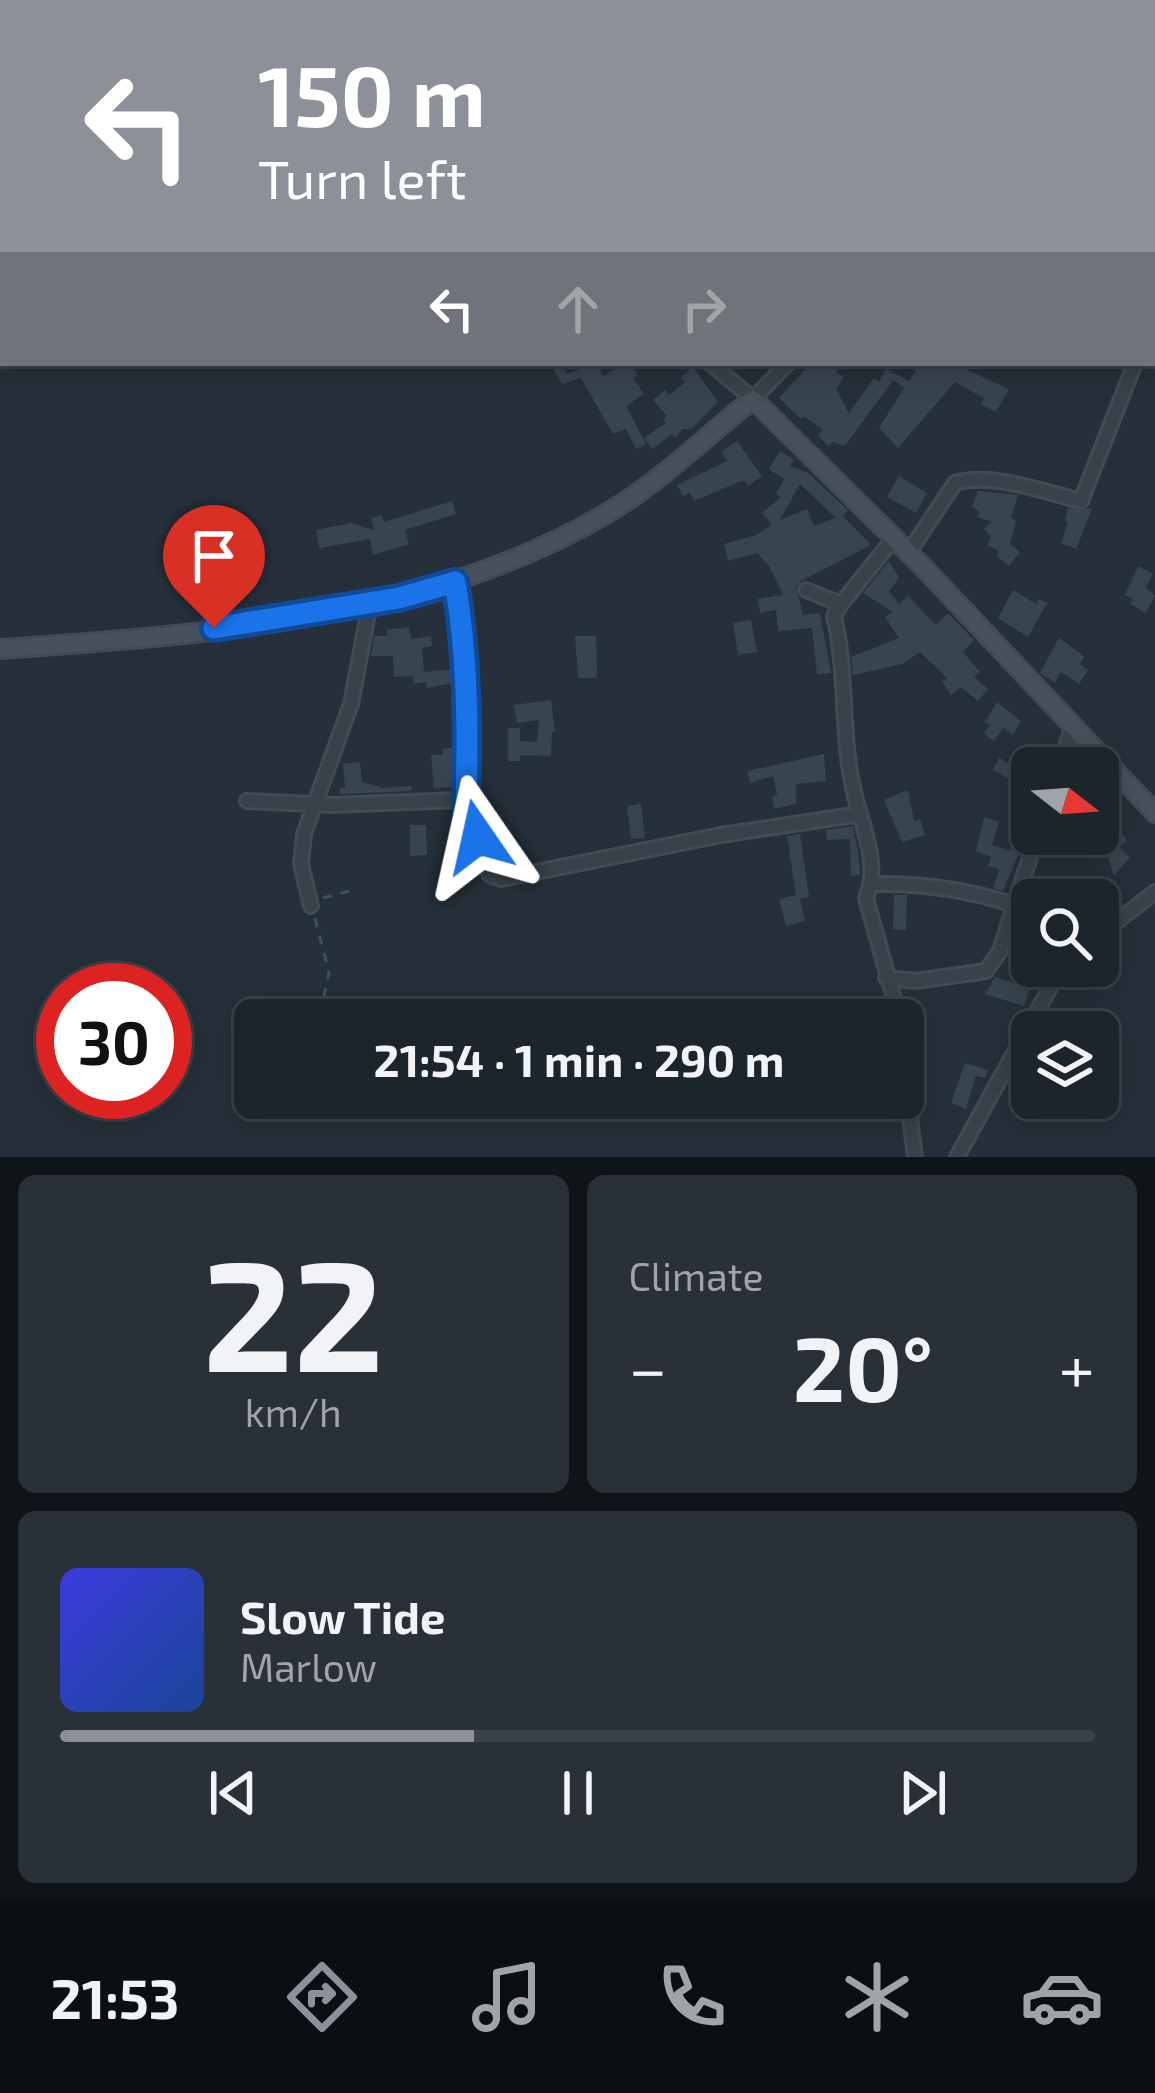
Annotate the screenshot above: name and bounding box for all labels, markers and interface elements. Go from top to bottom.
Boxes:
text: 150 m [258,43,486,144]
icon: left [60,48,216,204]
text: Turn left [258,145,467,210]
icon: left [419,276,485,342]
icon: ahead [545,276,611,342]
icon: right [671,276,737,342]
pin [163,505,265,628]
icon: arrive [181,523,247,589]
north arrow [1011,747,1119,855]
map controls [1011,747,1119,1119]
position arrow [415,774,541,900]
button: search [1011,879,1119,987]
speed limit sign: 30 [36,963,192,1119]
button: layers [1011,1011,1119,1119]
text: 21:54 · 1 min · 290 m [374,1032,784,1086]
text: 22 [203,1216,384,1403]
text: Climate [629,1252,763,1299]
text: 20° [793,1312,933,1420]
text: − [629,1327,667,1406]
text: + [1059,1327,1095,1406]
text: km/h [245,1388,342,1435]
text: Slow Tide [240,1589,445,1643]
text: Marlow [240,1643,377,1690]
icon: previous [200,1760,266,1826]
icon: pause [545,1760,611,1826]
icon: next [890,1760,956,1826]
icon: directions [280,1955,364,2039]
icon: music [465,1955,549,2039]
icon: phone [650,1955,734,2039]
icon: climate [835,1955,919,2039]
icon: car [1020,1955,1104,2039]
text: 21:53 [50,1965,180,2030]

